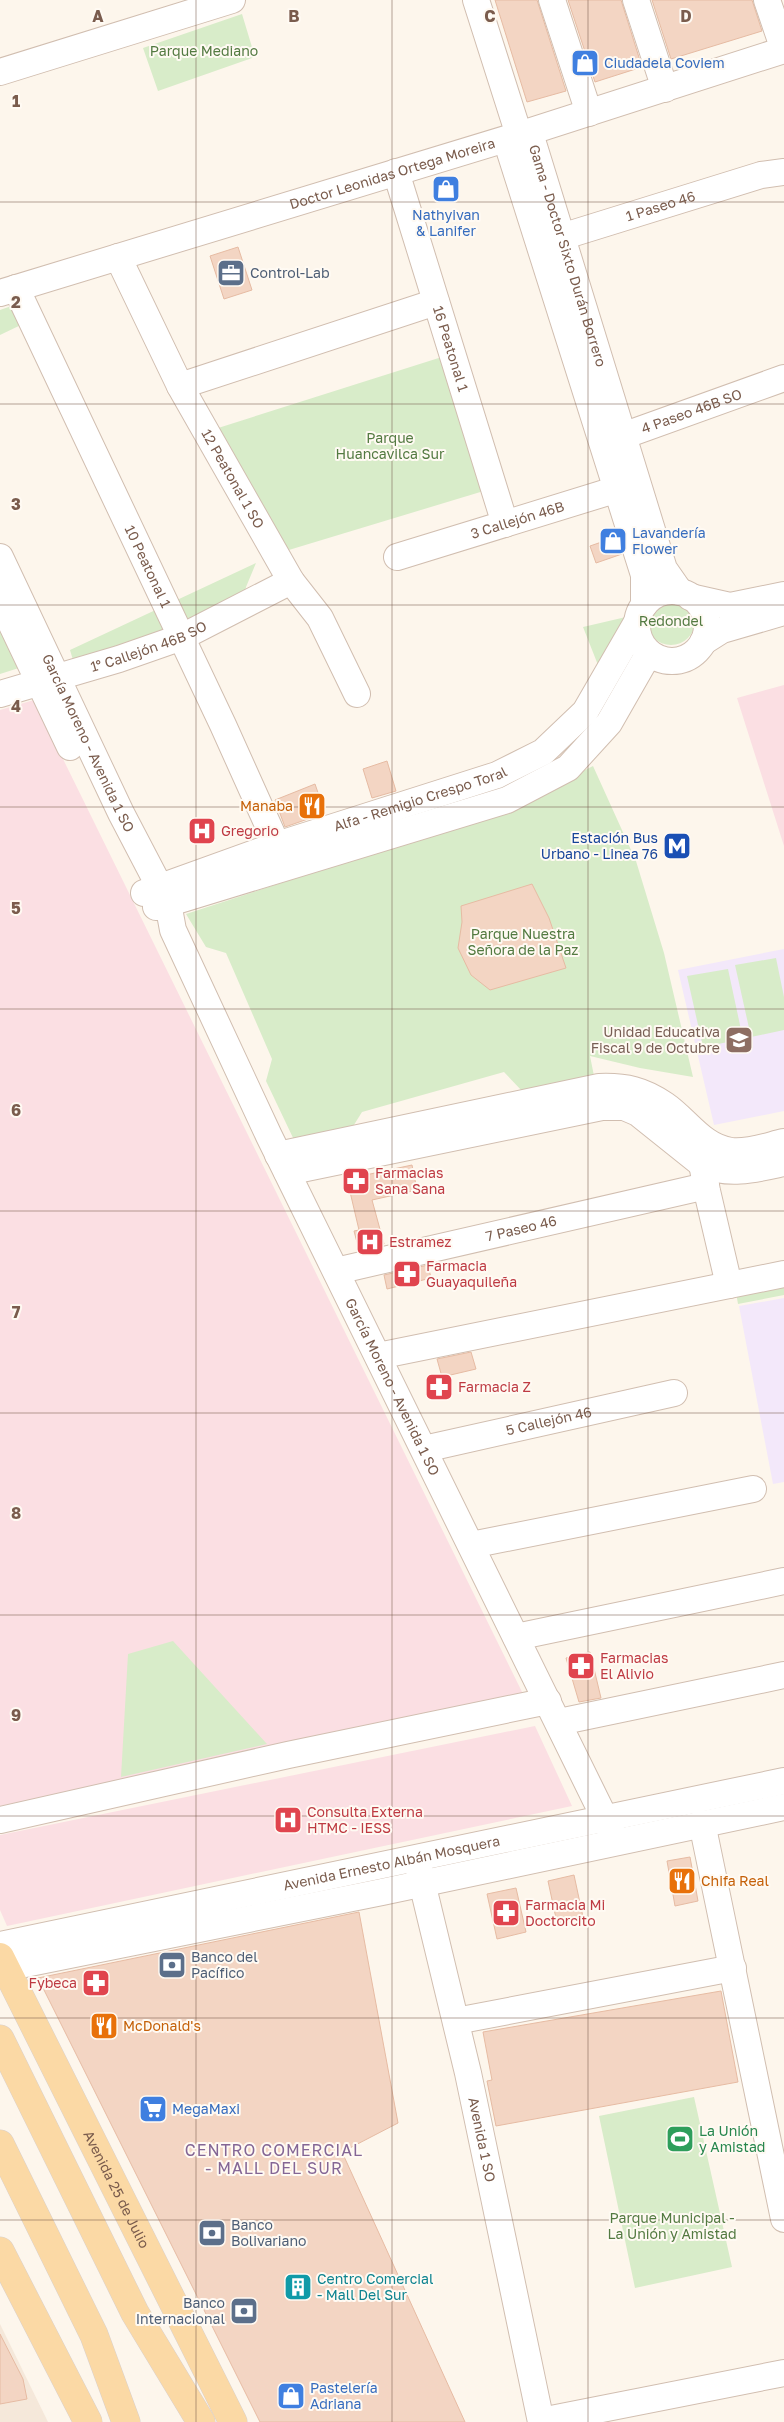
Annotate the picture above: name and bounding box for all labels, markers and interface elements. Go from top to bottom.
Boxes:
text: A [92,6,104,26]
text: B [288,6,300,26]
text: C [484,6,496,26]
text: D [680,6,692,26]
park label: Parque Mediano [150,42,258,59]
shop icon: Ciudadela Coviem [570,48,600,78]
place label: Ciudadela Coviem [604,54,725,71]
text: 1 [12,91,20,111]
street label: Doctor Leonidas Ortega Moreira [287,134,497,212]
street label: Gama - Doctor Sixto Durán Borrero [526,142,610,369]
shop icon: Nathyivan & Lanifer [431,174,461,204]
street label: 1 Paseo 46 [624,187,697,224]
place label: Nathyivan & Lanifer [412,206,480,239]
office icon: Control-Lab [216,258,246,288]
place label: Control-Lab [250,264,330,281]
text: 2 [11,292,21,312]
street label: 16 Peatonal 1 [430,304,473,394]
street label: 4 Paseo 46B SO [639,385,744,437]
street label: 12 Peatonal 1 SO [198,426,268,531]
park label: Parque Huancavilca Sur [336,429,445,462]
text: 3 [11,494,21,514]
street label: 3 Callejón 46B [469,497,566,542]
street label: 10 Peatonal 1 [122,522,175,610]
place label: Lavandería Flower [632,524,706,557]
shop icon: Lavandería Flower [598,526,628,556]
park label: Redondel [639,612,703,629]
street label: 1° Callejón 46B SO [88,617,209,675]
street label: García Moreno - Avenida 1 SO [39,651,139,835]
text: 4 [11,696,21,716]
street label: Alfa - Remigio Crespo Toral [332,762,510,834]
restaurant icon: Manaba [297,791,327,821]
place label: Manaba [240,797,293,814]
hospital icon: Gregorio [187,816,217,846]
place label: Gregorio [221,822,279,839]
place label: Estación Bus Urbano - Linea 76 [541,829,658,862]
metro station icon: Estación Bus Urbano - Linea 76 [662,831,692,861]
text: 5 [11,898,21,918]
park label: Parque Nuestra Señora de la Paz [467,925,579,958]
place label: Unidad Educativa Fiscal 9 de Octubre [591,1023,720,1056]
school or university icon: Unidad Educativa Fiscal 9 de Octubre [724,1025,754,1055]
text: 6 [11,1100,21,1120]
place label: Farmacias Sana Sana [375,1164,445,1197]
pharmacy icon: Farmacias Sana Sana [341,1166,371,1196]
street label: 7 Paseo 46 [484,1212,558,1244]
hospital icon: Estramez [355,1227,385,1257]
place label: Estramez [389,1233,451,1250]
place label: Farmacia Guayaquileña [426,1257,517,1290]
pharmacy icon: Farmacia Guayaquileña [392,1259,422,1289]
street label: García Moreno - Avenida 1 SO [342,1295,444,1478]
text: 7 [12,1302,21,1322]
pharmacy icon: Farmacia Z [424,1372,454,1402]
place label: Farmacia Z [458,1378,531,1395]
street label: 5 Callejón 46 [504,1403,593,1438]
text: 8 [11,1503,21,1523]
place label: Farmacias El Alivio [600,1649,668,1682]
pharmacy icon: Farmacias El Alivio [566,1651,596,1681]
text: 9 [11,1705,21,1725]
place label: Consulta Externa HTMC - IESS [307,1803,423,1836]
hospital icon: Consulta Externa HTMC - IESS [273,1805,303,1835]
street label: Avenida Ernesto Albán Mosquera [282,1832,501,1894]
restaurant icon: Chifa Real [667,1866,697,1896]
place label: Chifa Real [701,1872,769,1889]
place label: Farmacia Mi Doctorcito [525,1896,605,1929]
pharmacy icon: Farmacia Mi Doctorcito [491,1898,521,1928]
place label: Banco del Pacífico [191,1948,258,1981]
bank icon: Banco del Pacífico [157,1950,187,1980]
pharmacy icon: Fybeca [81,1968,111,1998]
place label: Fybeca [29,1974,77,1991]
restaurant icon: McDonald's [89,2011,119,2041]
place label: McDonald's [123,2017,201,2034]
supermarket icon: MegaMaxi [138,2094,168,2124]
street label: Avenida 1 SO [465,2096,500,2183]
place label: MegaMaxi [172,2100,240,2117]
place label: La Unión y Amistad [699,2122,765,2155]
sports icon: La Unión y Amistad [665,2124,695,2154]
street label: Avenida 25 de Julio [80,2127,154,2251]
district label: CENTRO COMERCIAL - MALL DEL SUR [185,2140,363,2178]
park label: Parque Municipal - La Unión y Amistad [607,2209,737,2242]
place label: Banco Bolivariano [231,2216,306,2249]
bank icon: Banco Bolivariano [197,2218,227,2248]
place label: Centro Comercial - Mall Del Sur [317,2270,433,2303]
building icon: Centro Comercial - Mall Del Sur [283,2272,313,2302]
place label: Banco Internacional [136,2294,225,2327]
bank icon: Banco Internacional [229,2296,259,2326]
place label: Pastelería Adriana [310,2379,378,2412]
shop icon: Pastelería Adriana [276,2381,306,2411]

